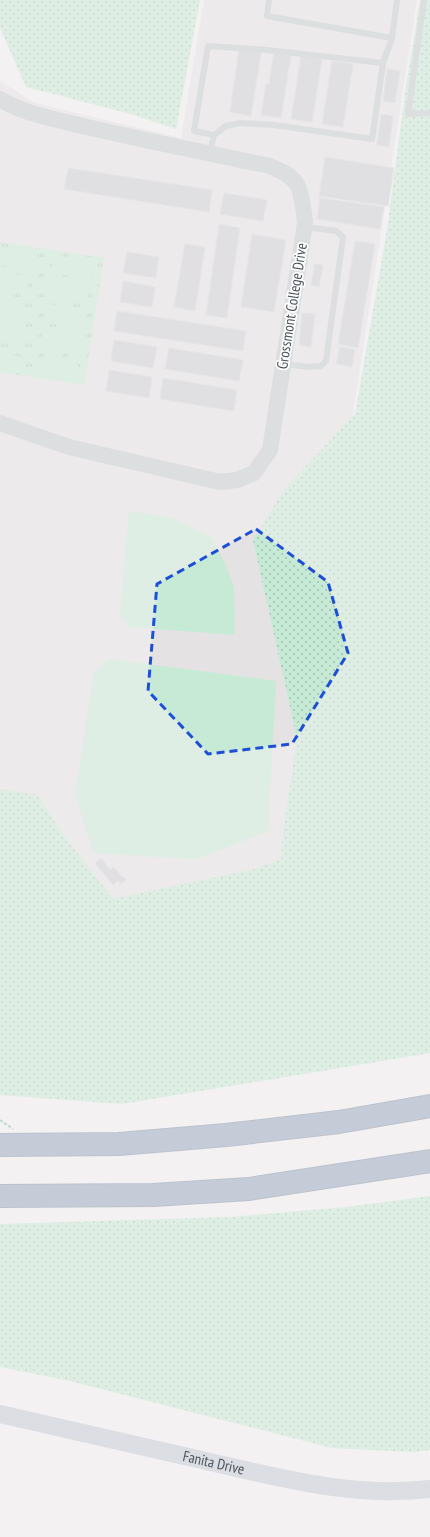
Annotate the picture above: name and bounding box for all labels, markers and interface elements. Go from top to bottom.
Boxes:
street label: Grossmont College Drive [272,242,311,370]
street label: Fanita Drive [181,1446,246,1479]

